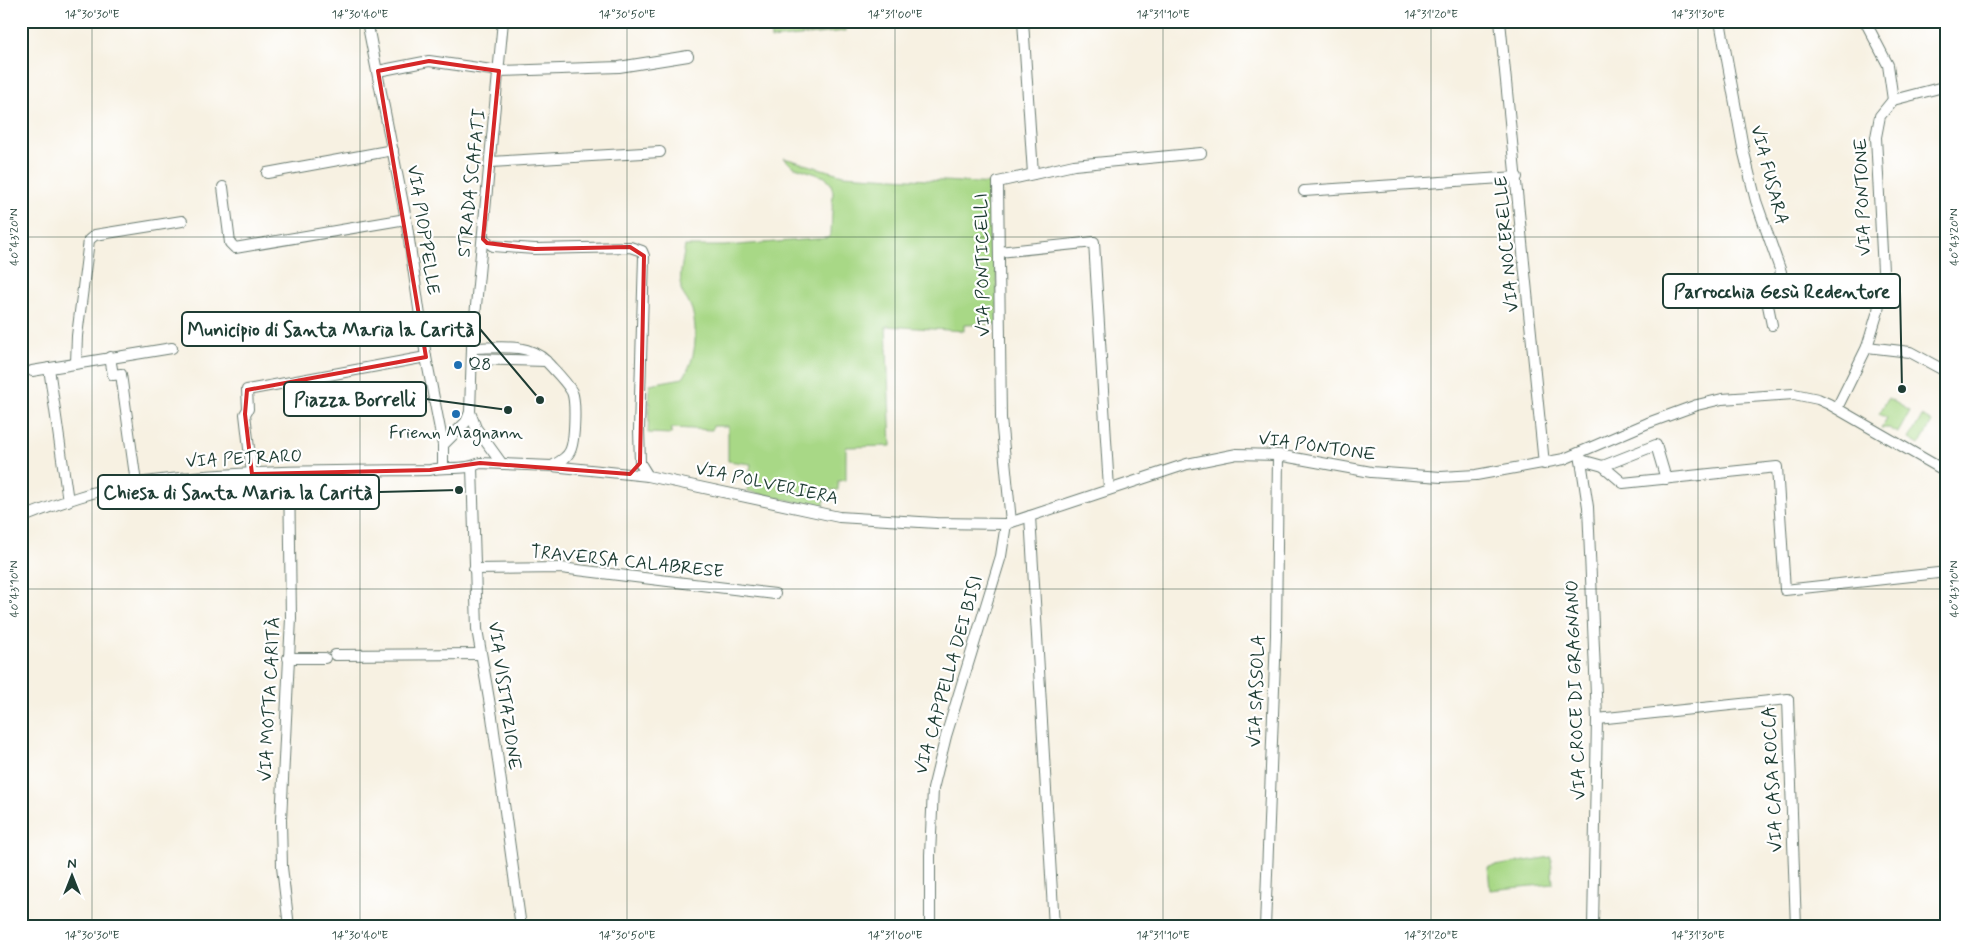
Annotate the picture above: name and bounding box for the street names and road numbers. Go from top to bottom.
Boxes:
street label: STRADA SCAFATI [452,107,492,259]
street label: VIA FUSARA [1744,122,1794,228]
street label: VIA PONTONE [1849,137,1877,257]
street label: VIA PIOPPELLE [401,163,445,297]
street label: VIA NOCERELLE [1489,175,1525,313]
street label: VIA PONTICELLI [970,193,996,337]
street label: VIA PONTONE [1257,427,1377,467]
street label: VIA PETRARO [185,444,303,474]
street label: VIA POLVERIERA [693,457,841,511]
street label: TRAVERSA CALABRESE [529,540,725,584]
street label: VIA CAPPELLA DEI BISI [909,573,989,777]
street label: VIA CROCE DI GRAGNANO [1560,579,1592,801]
street label: VIA MOTTA CARITÀ [254,616,286,782]
street label: VIA VISITAZIONE [482,620,526,772]
street label: VIA SASSOLA [1243,634,1271,748]
street label: VIA CASA ROCCA [1757,705,1789,853]

